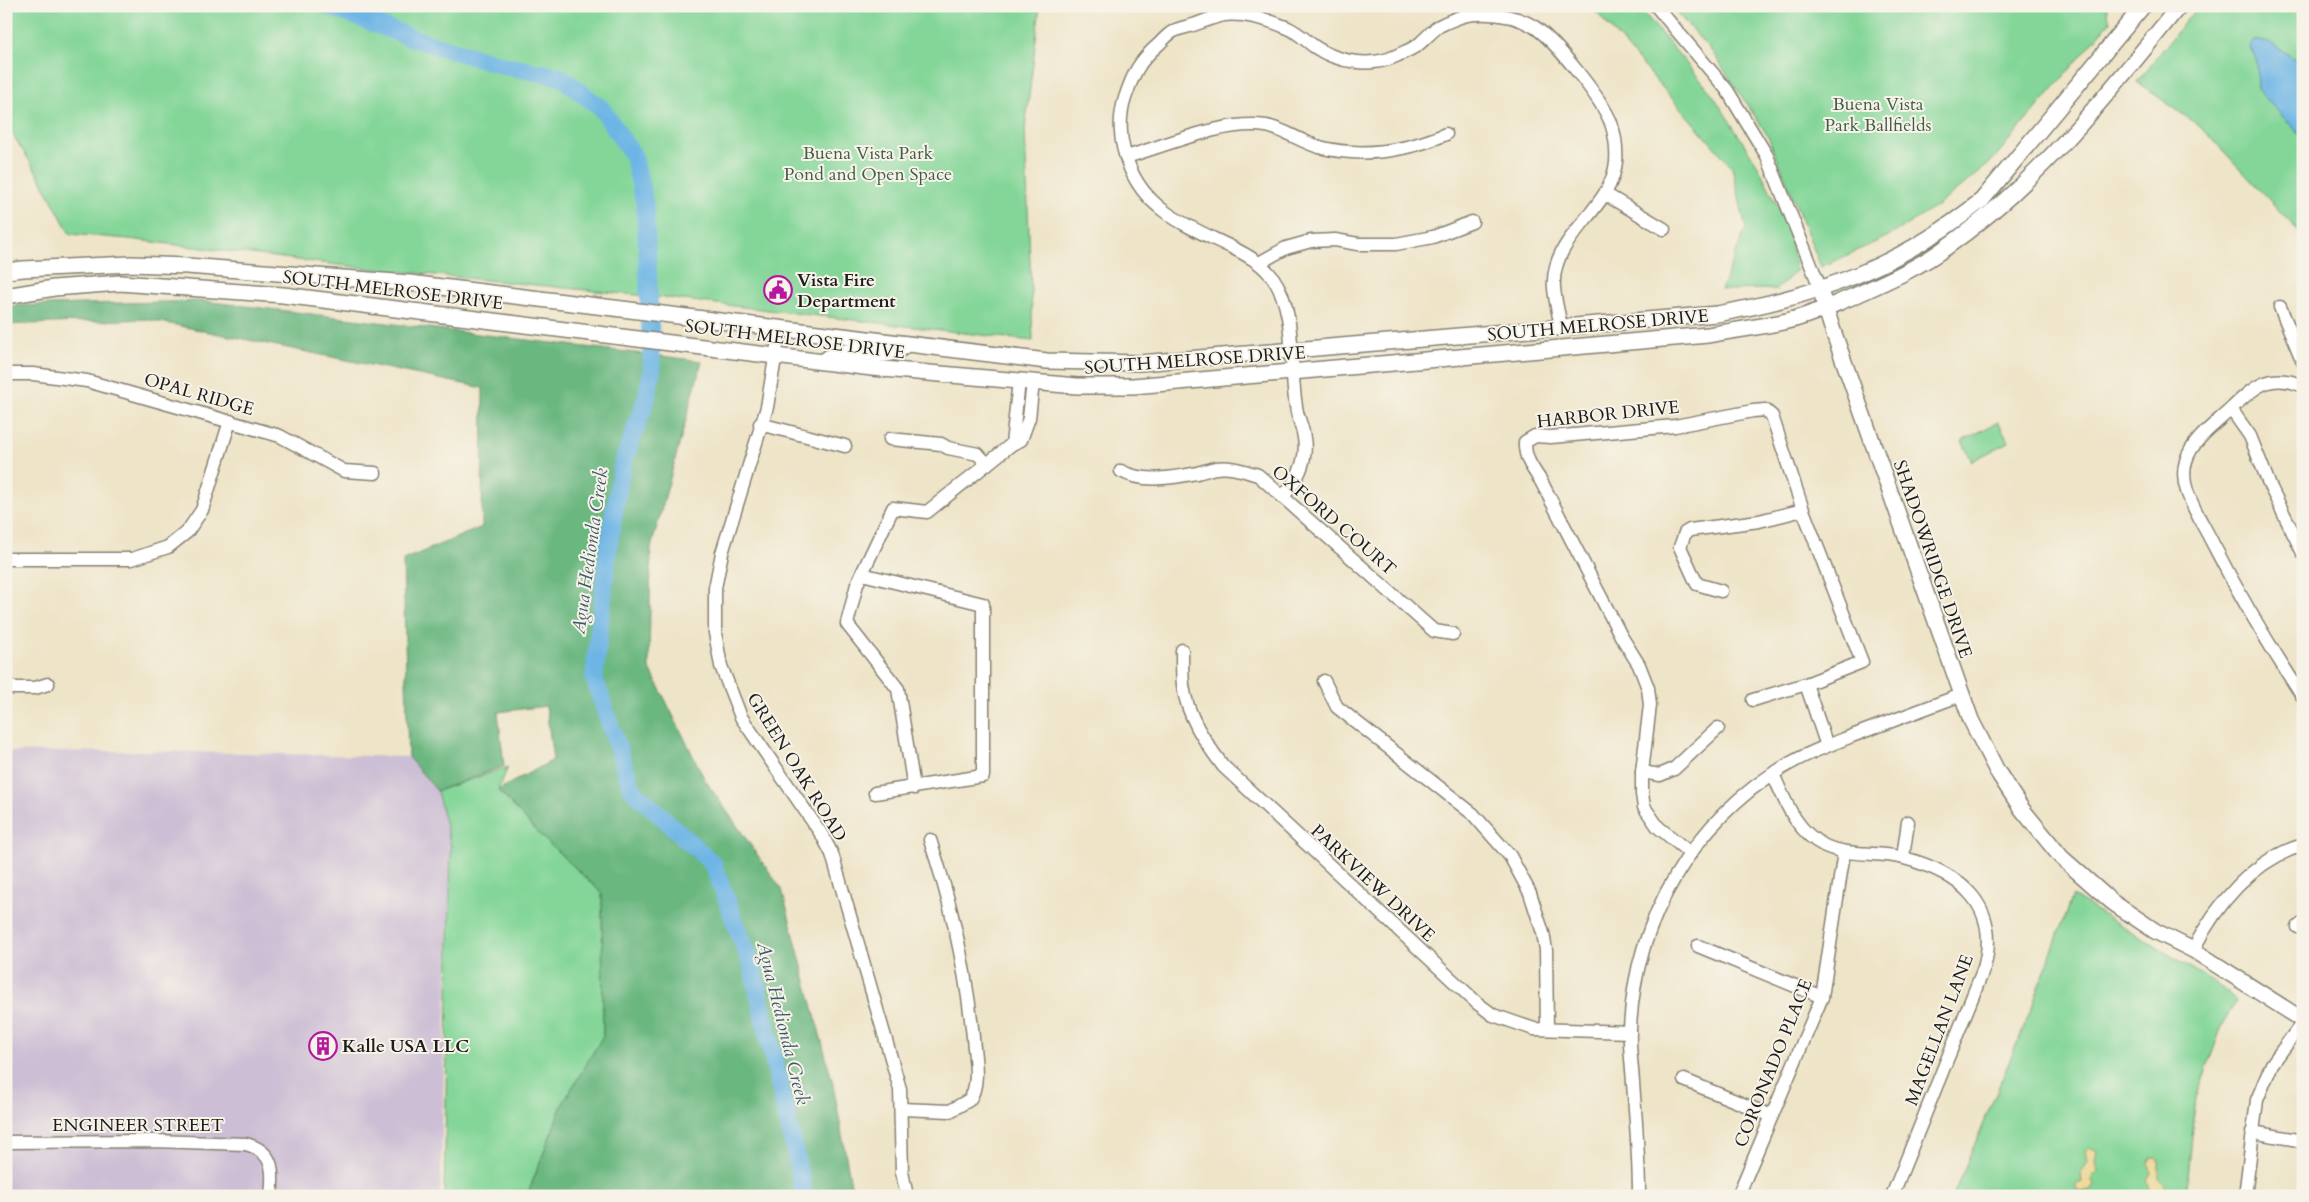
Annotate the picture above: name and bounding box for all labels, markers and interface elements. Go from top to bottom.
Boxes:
park label: Buena Vista Park Ballfields [1824,92,1932,138]
park label: Buena Vista Park Pond and Open Space [784,141,952,187]
street label: SOUTH MELROSE DRIVE [281,265,505,316]
place label: Vista Fire Department [797,268,896,314]
public building icon: Vista Fire Department [763,275,793,305]
street label: SOUTH MELROSE DRIVE [1486,303,1710,348]
street label: SOUTH MELROSE DRIVE [683,314,907,365]
street label: SOUTH MELROSE DRIVE [1083,340,1307,381]
street label: OPAL RIDGE [141,367,257,422]
street label: HARBOR DRIVE [1536,395,1680,434]
street label: SHADOWRIDGE DRIVE [1887,457,1978,662]
street label: OXFORD COURT [1266,459,1401,581]
water label: Agua Hedionda Creek [565,466,615,637]
street label: GREEN OAK ROAD [741,688,853,846]
street label: PARKVIEW DRIVE [1305,819,1440,948]
water label: Agua Hedionda Creek [750,938,816,1108]
street label: MAGELLAN LANE [1899,951,1980,1109]
street label: CORONADO PLACE [1728,975,1819,1151]
building icon: Kalle USA LLC [308,1031,338,1061]
place label: Kalle USA LLC [342,1034,469,1059]
street label: ENGINEER STREET [52,1113,224,1138]

